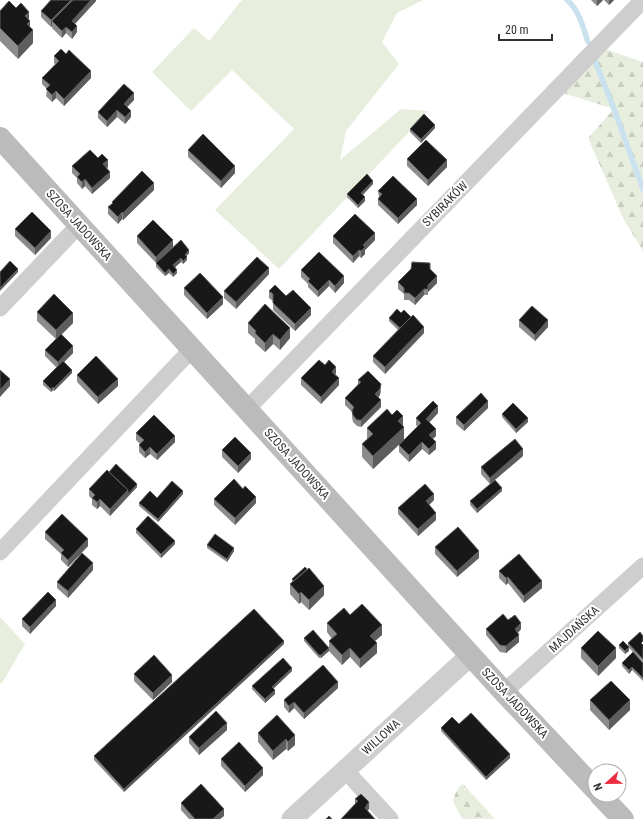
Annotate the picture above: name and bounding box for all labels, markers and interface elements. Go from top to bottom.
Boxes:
scale bar [499,16,552,42]
text: 20 m [505,23,529,37]
street label: SYBIRAKÓW [419,178,470,229]
street label: SZOSA JADOWSKA [43,187,115,264]
street label: SZOSA JADOWSKA [261,426,333,503]
street label: MAJDAŃSKA [545,602,602,655]
street label: SZOSA JADOWSKA [479,665,551,741]
street label: WILLOWA [359,716,403,758]
north arrow [587,763,627,803]
text: N [591,781,605,792]

